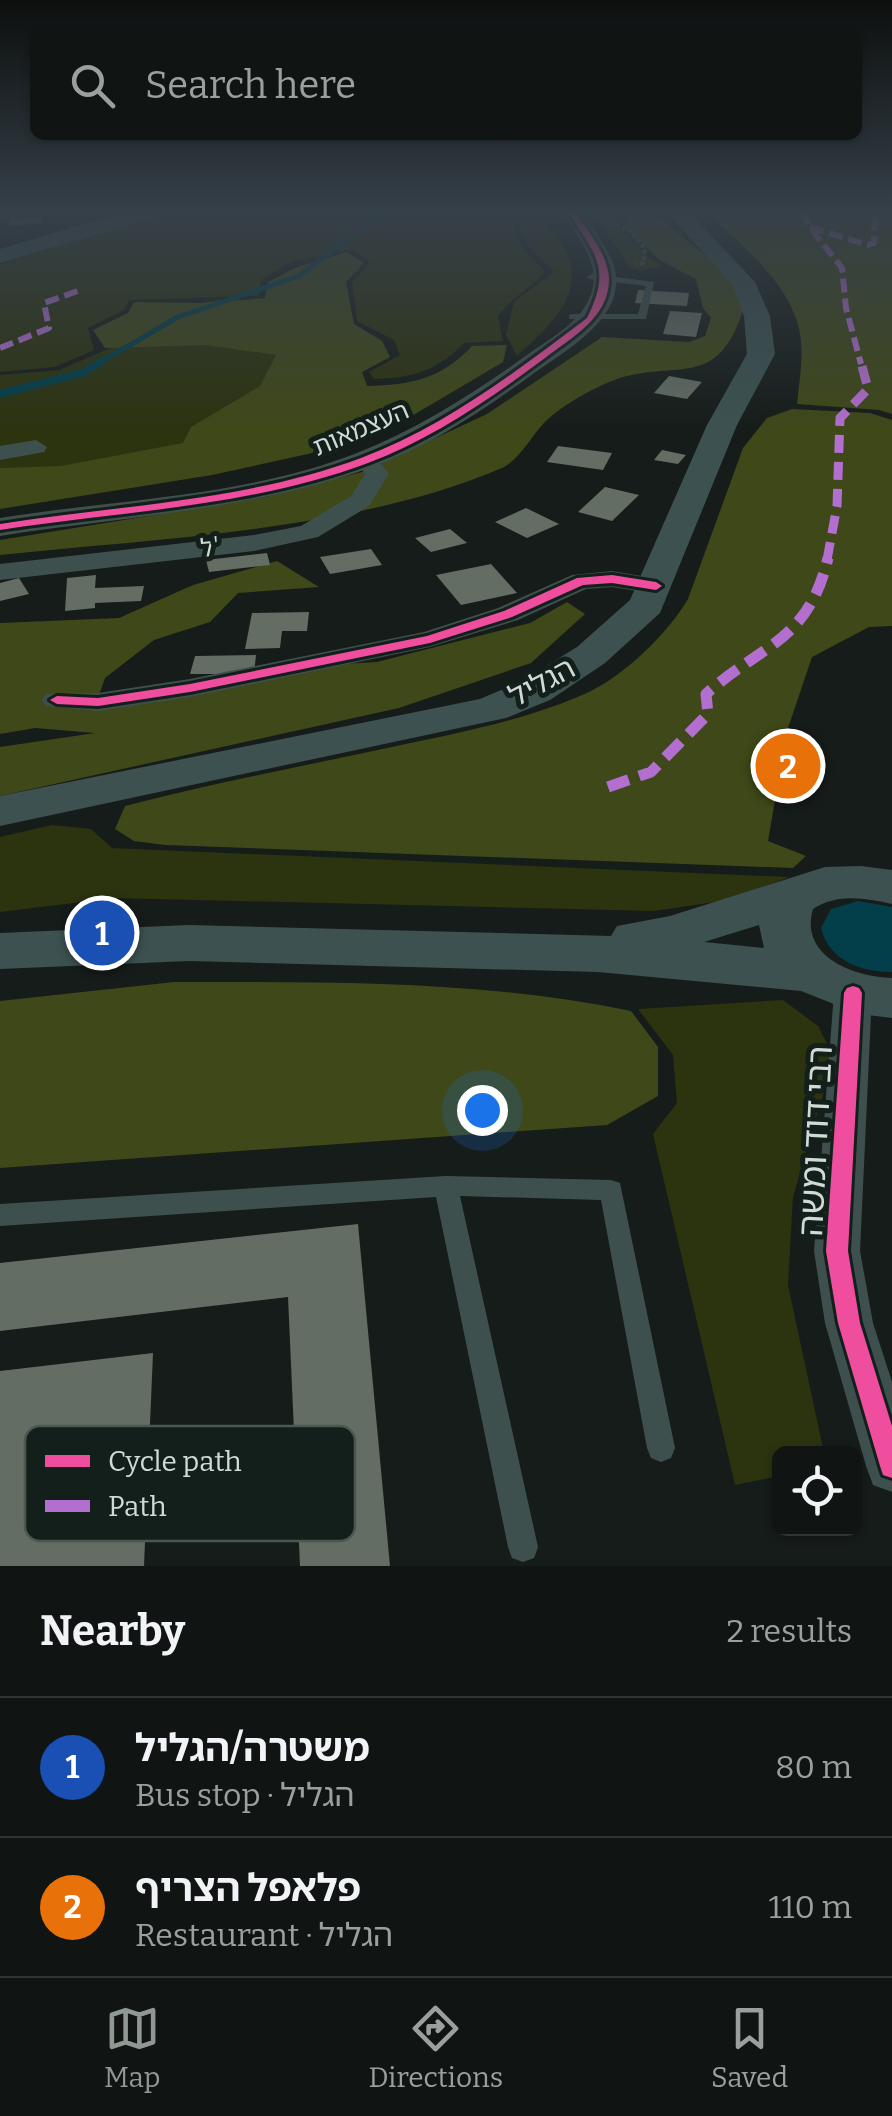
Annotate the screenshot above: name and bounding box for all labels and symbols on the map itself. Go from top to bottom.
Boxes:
street label: העצמאות [308,395,414,463]
street label: ל' [199,532,221,564]
street label: הגליל [503,650,581,714]
pin: 2 [756,728,820,804]
pin: 1 [70,896,134,970]
street label: רבי דוד ומשה [789,1045,841,1237]
your location [457,1085,508,1136]
legend [25,1426,355,1541]
text: Cycle path [108,1445,242,1478]
text: Path [108,1490,167,1523]

